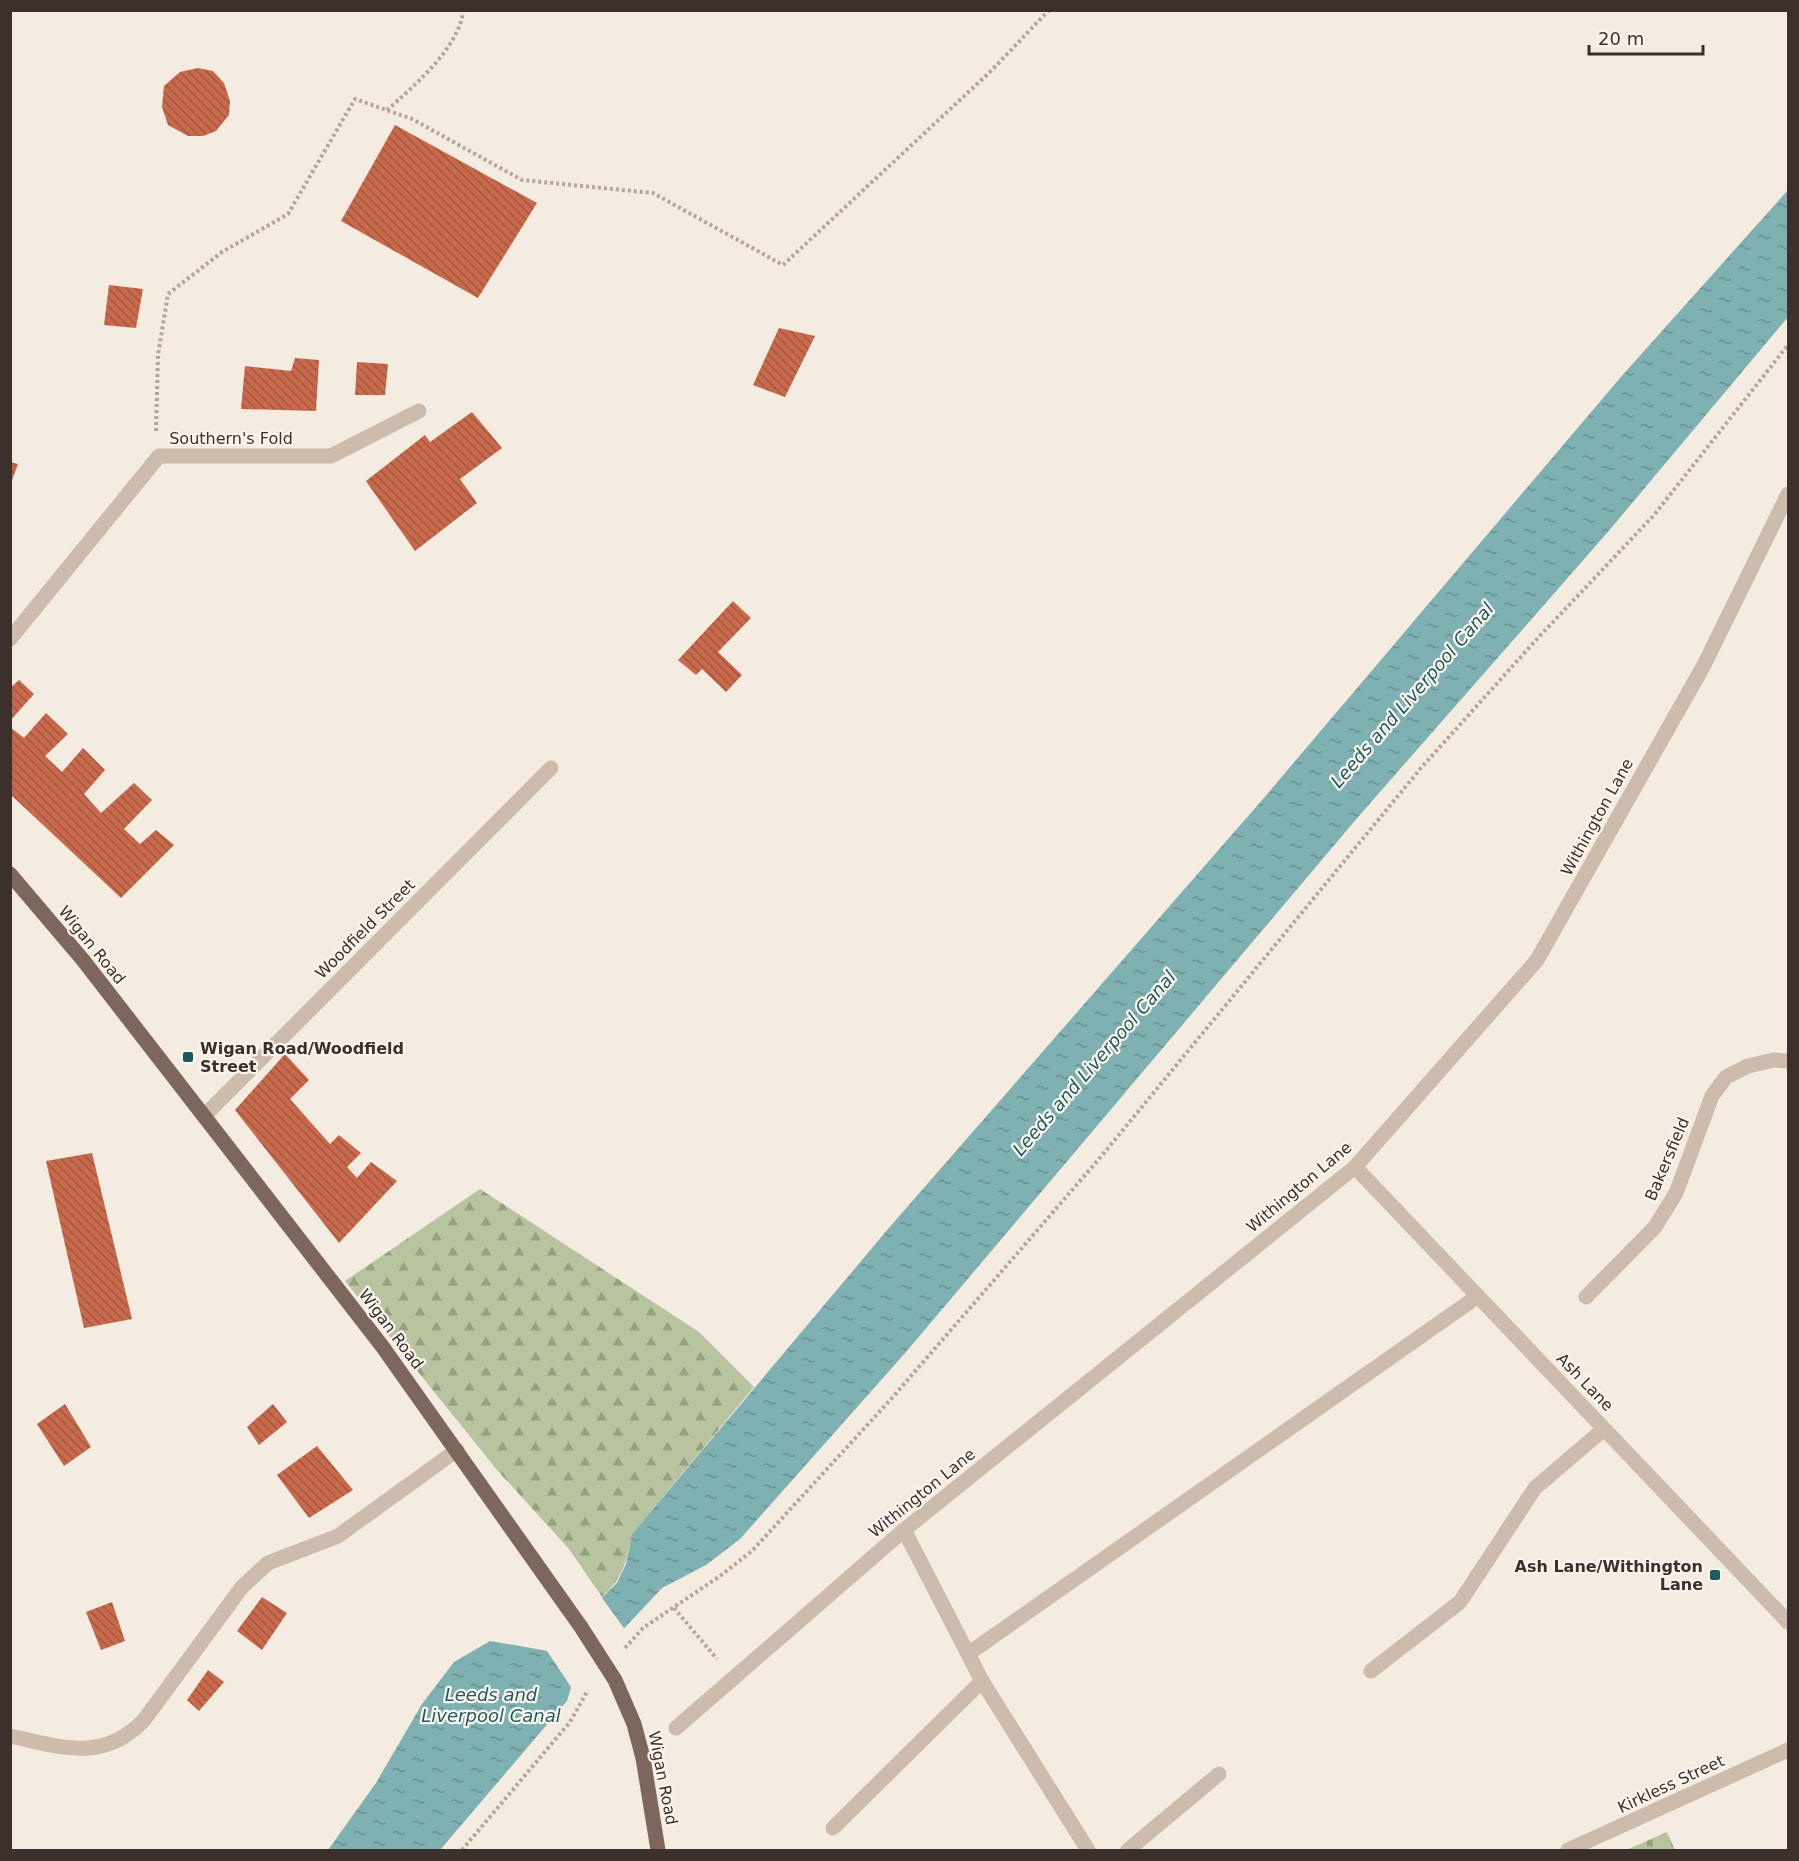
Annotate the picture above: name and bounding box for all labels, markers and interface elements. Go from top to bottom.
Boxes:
scale bar [1589,18,1703,56]
text: 20 m [1598,28,1644,49]
street label: Southern's Fold [169,429,293,448]
water label: Leeds and Liverpool Canal [1326,598,1498,792]
street label: Withington Lane [1557,755,1637,879]
street label: Woodfield Street [311,875,419,983]
street label: Wigan Road [55,902,129,988]
water label: Leeds and Liverpool Canal [1008,966,1180,1160]
place label: Wigan Road/Woodfield Street [200,1039,404,1076]
marker: Wigan Road/Woodfield Street [181,1050,195,1064]
street label: Bakersfield [1641,1114,1693,1204]
street label: Withington Lane [1243,1138,1355,1236]
street label: Wigan Road [355,1285,427,1373]
street label: Ash Lane [1553,1349,1617,1415]
street label: Withington Lane [865,1444,979,1542]
place label: Ash Lane/Withington Lane [1515,1557,1703,1594]
marker: Ash Lane/Withington Lane [1708,1568,1722,1582]
water label: Leeds and Liverpool Canal [421,1684,561,1726]
street label: Wigan Road [645,1729,681,1827]
street label: Kirkless Street [1615,1751,1727,1817]

